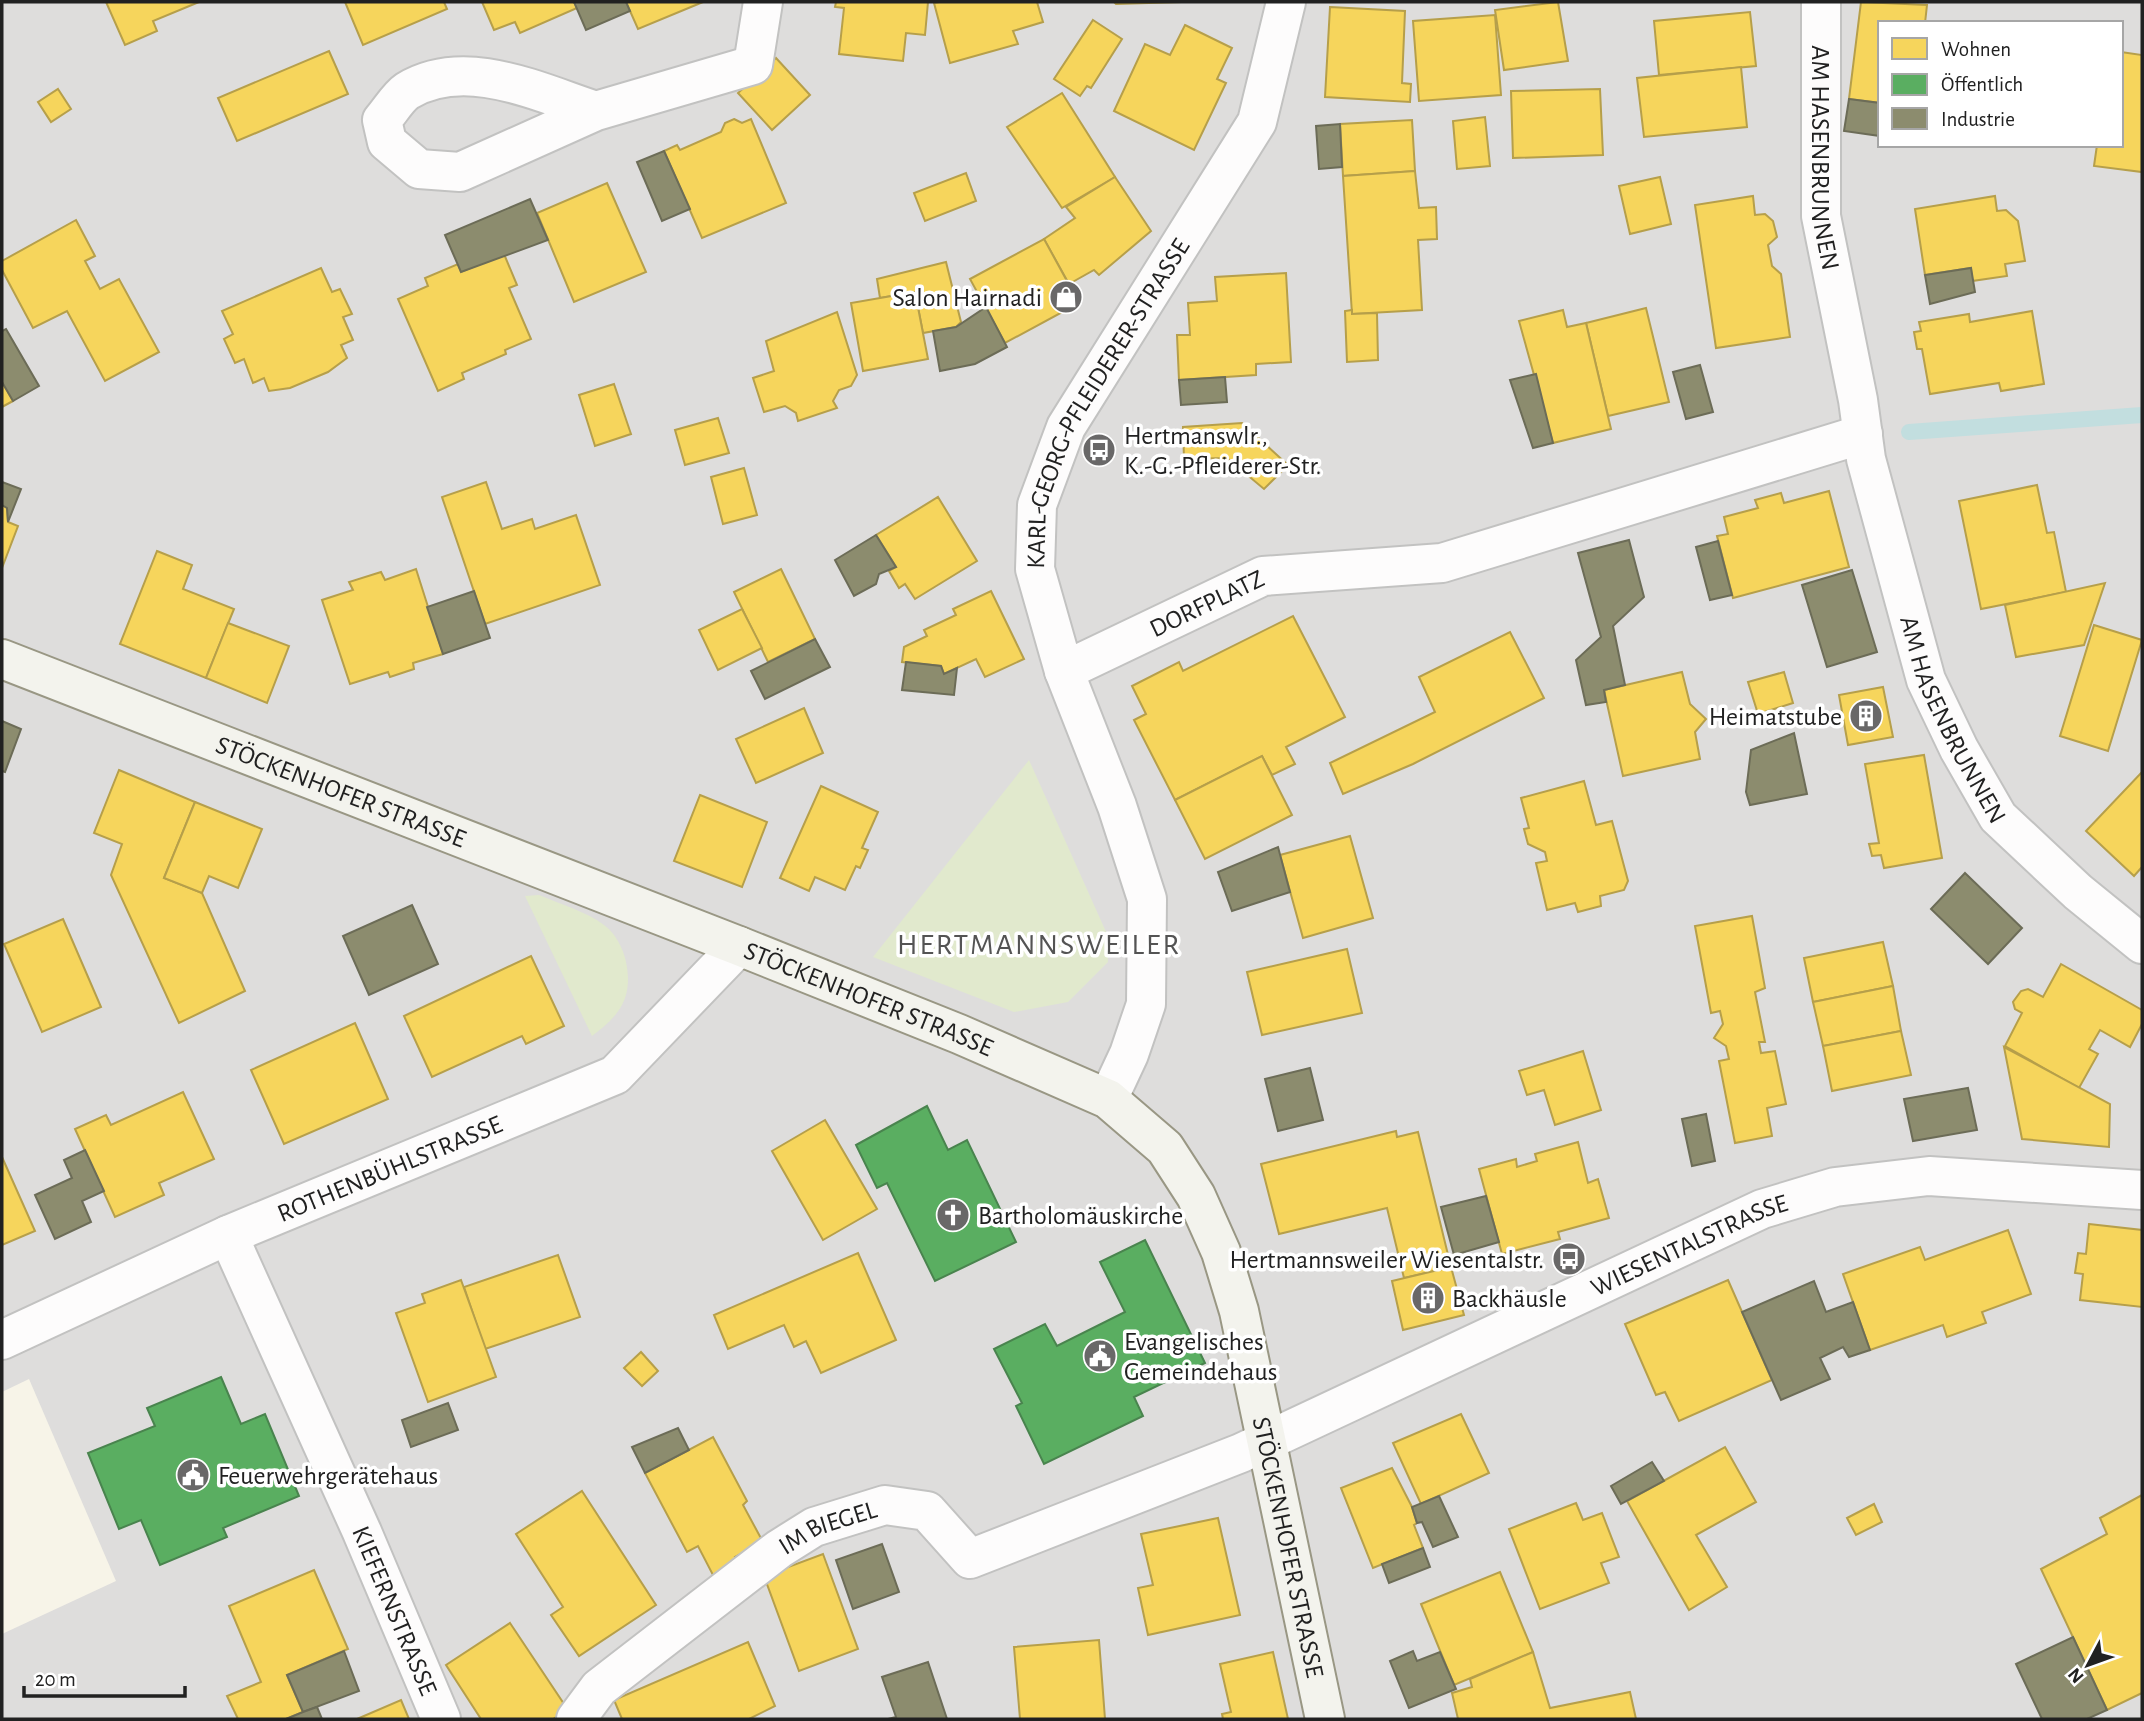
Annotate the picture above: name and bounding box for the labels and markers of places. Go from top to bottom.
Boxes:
shop icon: Salon Hairnadi [1047,278,1085,316]
place label: Salon Hairnadi [892,285,1042,311]
place label: Hertmanswlr., K.-G.-Pfleiderer-Str. [1124,423,1322,479]
bus stop icon: Hertmanswlr., K.-G.-Pfleiderer-Str. [1080,431,1118,469]
building icon: Heimatstube [1847,697,1885,735]
place label: Heimatstube [1709,704,1842,730]
church icon: Bartholomäuskirche [934,1196,972,1234]
place label: Bartholomäuskirche [978,1203,1183,1229]
bus stop icon: Hertmannsweiler Wiesentalstr. [1550,1240,1588,1278]
place label: Hertmannsweiler Wiesentalstr. [1229,1247,1544,1273]
building icon: Backhäusle [1409,1279,1447,1317]
place label: Backhäusle [1452,1286,1567,1312]
place label: Evangelisches Gemeindehaus [1124,1329,1277,1385]
public building icon: Evangelisches Gemeindehaus [1081,1337,1119,1375]
public building icon: Feuerwehrgerätehaus [174,1456,212,1494]
place label: Feuerwehrgerätehaus [218,1463,438,1489]

